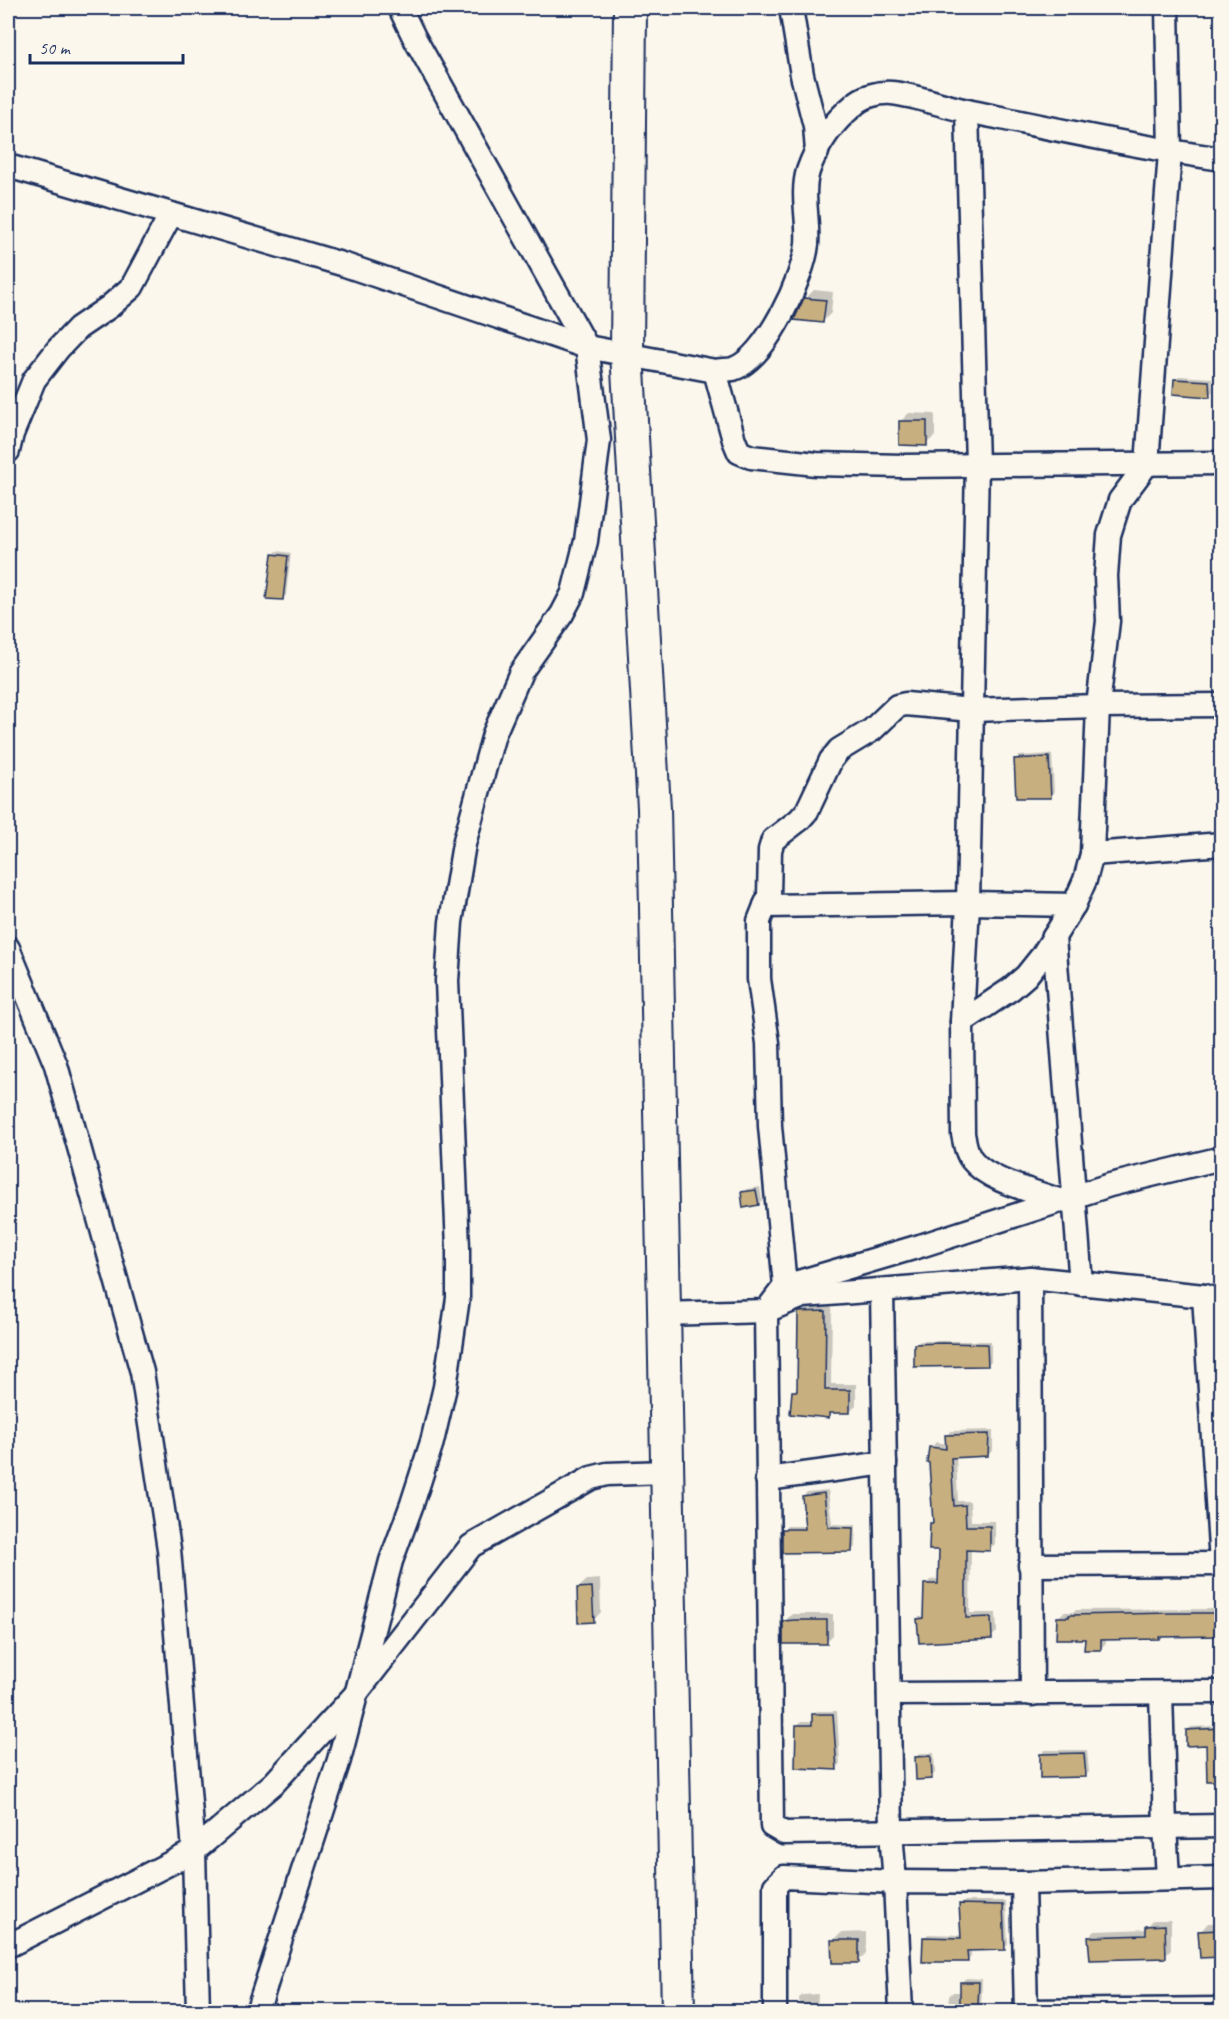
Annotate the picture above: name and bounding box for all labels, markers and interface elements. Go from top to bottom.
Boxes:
scale bar [30,27,183,65]
text: 50 m [39,37,72,59]

